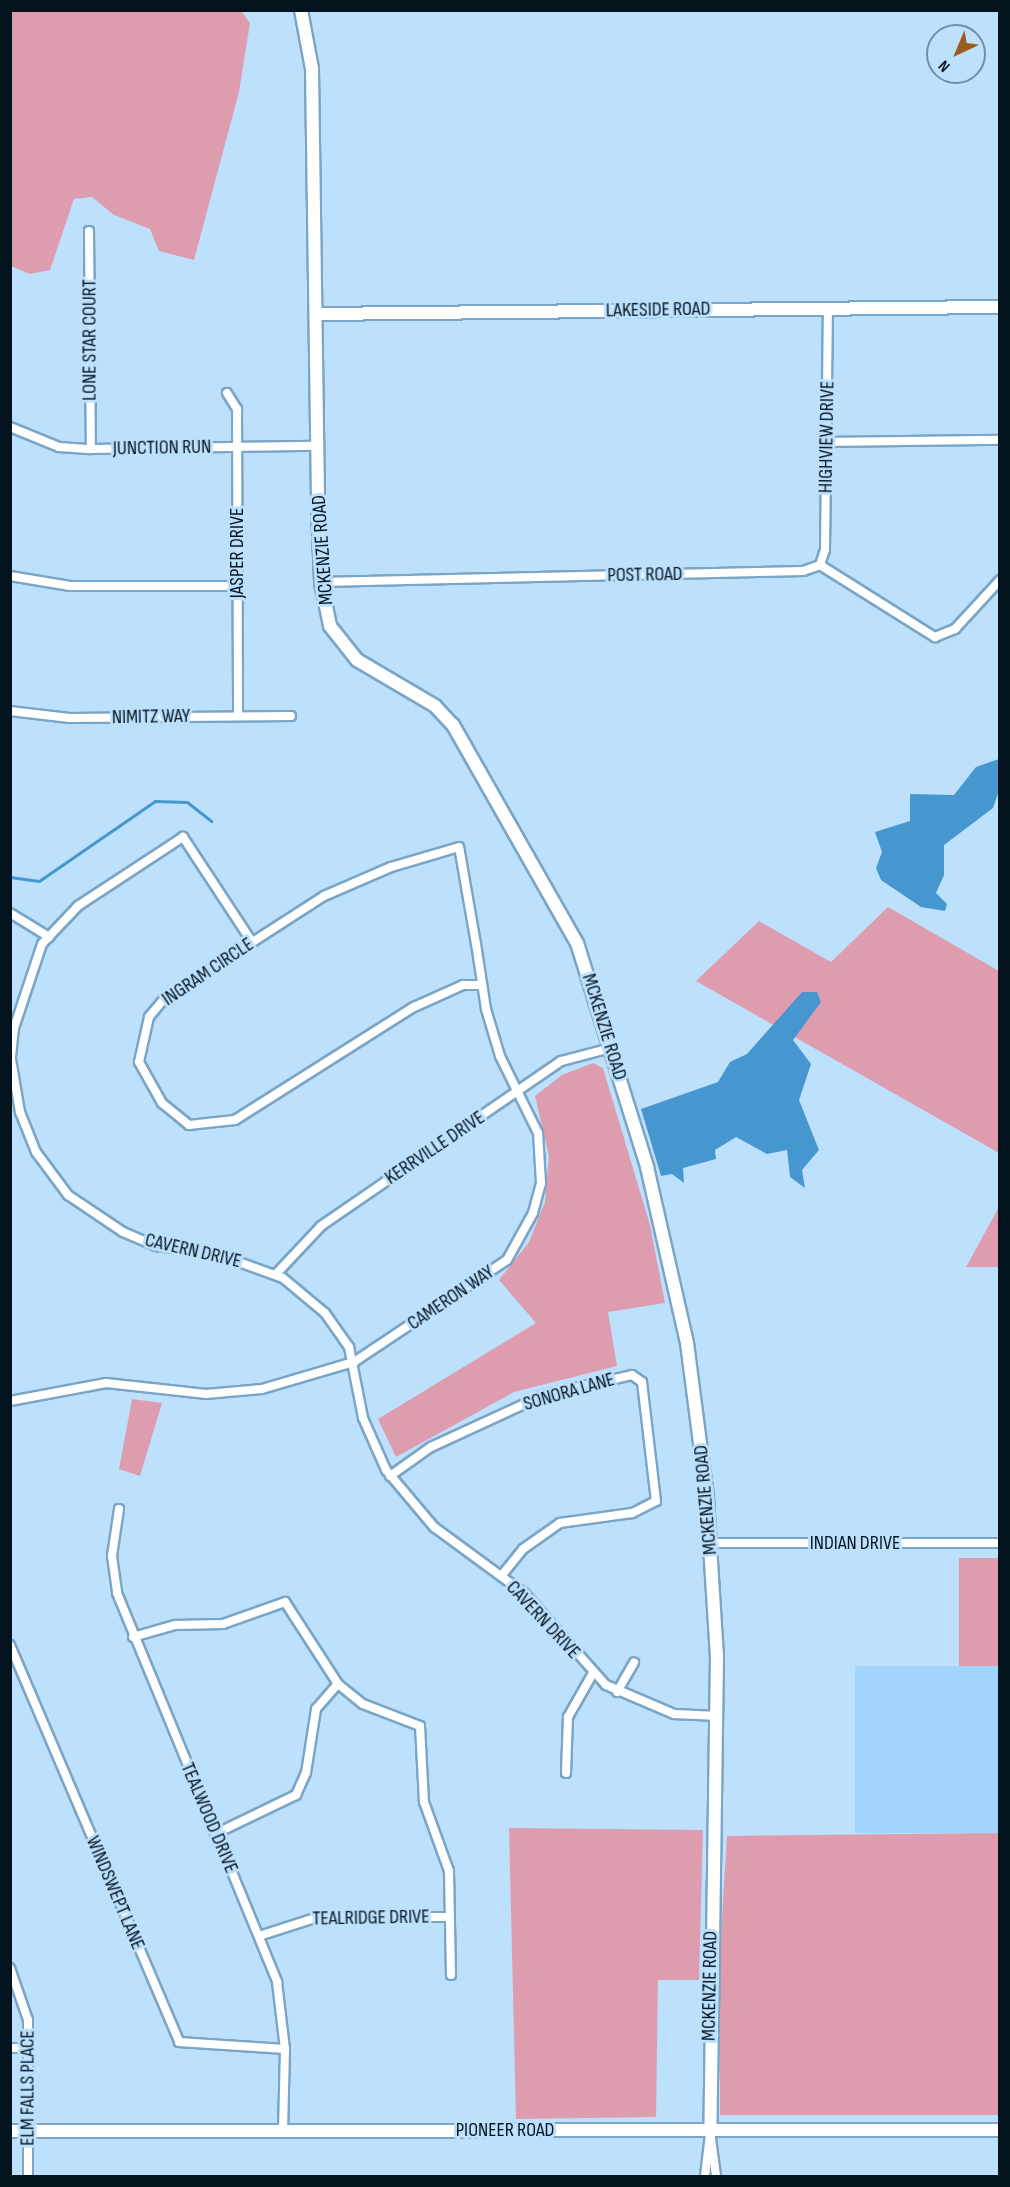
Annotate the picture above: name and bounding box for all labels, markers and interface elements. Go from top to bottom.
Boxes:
north arrow [926,24,986,84]
text: N [935,56,954,76]
street label: LONE STAR COURT [78,279,102,401]
street label: LAKESIDE ROAD [606,297,710,323]
street label: HIGHVIEW DRIVE [814,381,840,493]
street label: JUNCTION RUN [113,435,211,461]
street label: MCKENZIE ROAD [307,494,339,606]
street label: JASPER DRIVE [225,508,249,598]
street label: POST ROAD [607,562,683,588]
street label: NIMITZ WAY [112,704,190,730]
street label: INGRAM CIRCLE [158,933,258,1011]
street label: MCKENZIE ROAD [576,971,632,1083]
street label: KERRVILLE DRIVE [381,1106,489,1190]
street label: CAVERN DRIVE [143,1228,243,1274]
street label: CAMERON WAY [403,1260,499,1336]
street label: SONORA LANE [521,1368,617,1416]
street label: MCKENZIE ROAD [689,1444,723,1556]
street label: INDIAN DRIVE [810,1531,900,1555]
street label: CAVERN DRIVE [501,1576,585,1664]
street label: TEALWOOD DRIVE [175,1759,243,1877]
street label: WINDSWEPT LANE [80,1833,150,1953]
street label: TEALRIDGE DRIVE [312,1905,430,1931]
street label: MCKENZIE ROAD [697,1931,723,2041]
street label: ELM FALLS PLACE [16,2030,40,2146]
street label: PIONEER ROAD [456,2118,554,2142]

